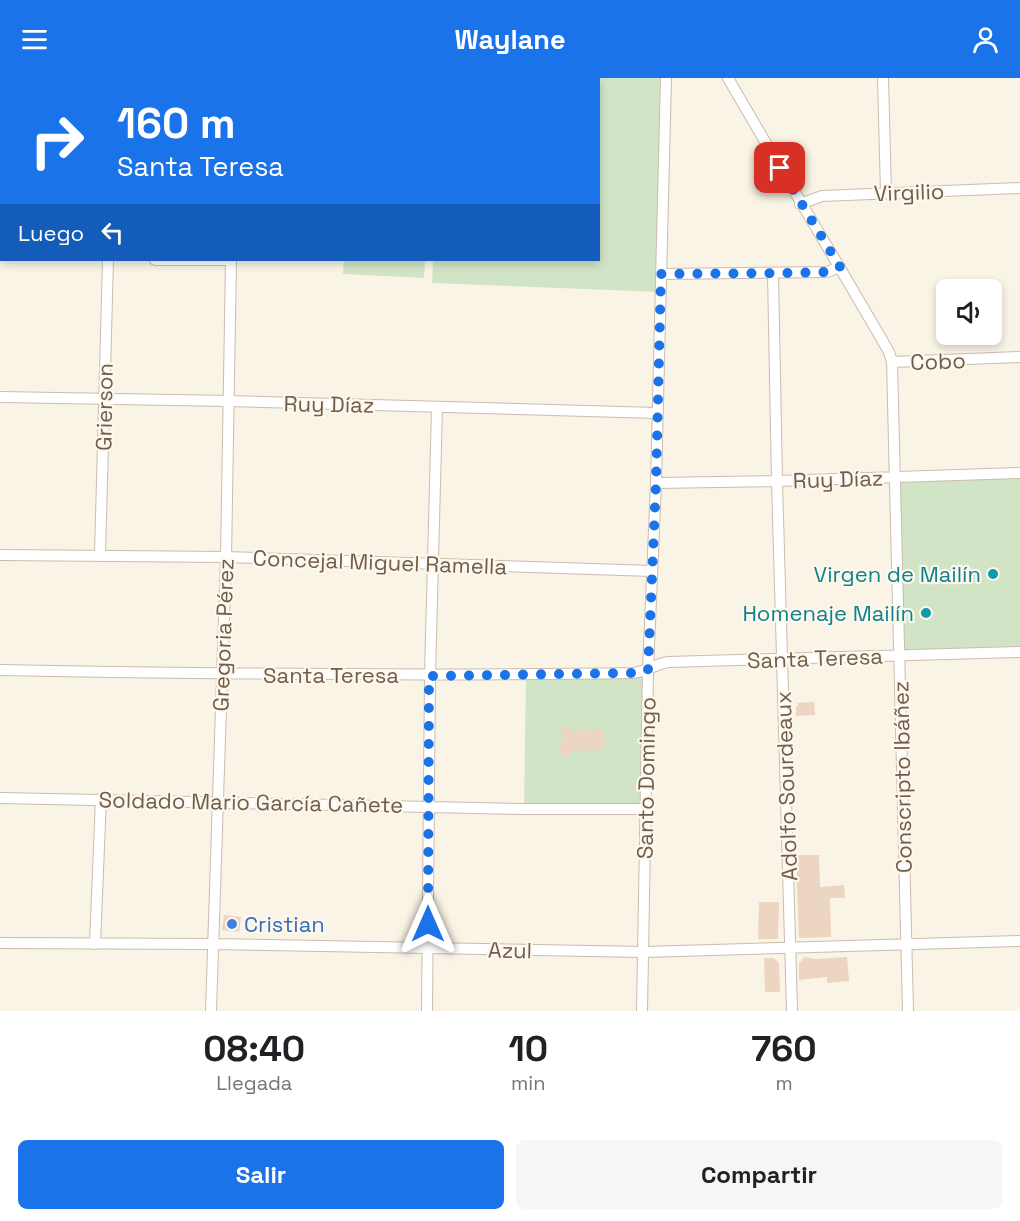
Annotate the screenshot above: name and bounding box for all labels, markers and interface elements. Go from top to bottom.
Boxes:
text: Waylane [455,22,565,57]
icon: menu [18,23,51,56]
icon: person [969,23,1002,56]
text: 160 m [117,97,236,150]
icon: right [18,102,96,180]
pin [754,142,805,193]
text: Santa Teresa [117,149,284,184]
icon: arrive [763,151,796,184]
street label: Virgilio [873,177,945,207]
icon: left [96,216,129,249]
text: Luego [18,219,84,247]
map controls [936,279,1002,345]
button: sound [936,279,1002,345]
street label: Cobo [910,346,966,376]
street label: Grierson [89,363,119,451]
street label: Ruy Díaz [283,389,375,419]
street label: Ruy Díaz [792,463,884,495]
street label: Concejal Miguel Ramella [252,544,508,580]
street label: Gregoria Pérez [206,558,240,712]
place label: Virgen de Mailín [814,560,981,588]
marker: Virgen de Mailín [986,567,1000,581]
place label: Homenaje Mailín [742,599,914,627]
marker: Homenaje Mailín [919,606,933,620]
street label: Santa Teresa [747,642,884,674]
street label: Santa Teresa [263,661,399,689]
street label: Conscripto Ibáñez [886,681,918,873]
street label: Adolfo Sourdeaux [769,691,803,881]
street label: Santo Domingo [631,697,661,859]
street label: Soldado Mario García Cañete [99,785,403,819]
position arrow [396,892,460,956]
place label: Cristian [244,910,325,938]
marker: Cristian [225,917,239,931]
street label: Azul [488,936,532,964]
text: 08:40 [203,1026,305,1072]
text: 10 [508,1026,548,1072]
text: 760 [751,1026,817,1072]
text: Llegada [216,1070,292,1096]
text: min [511,1070,545,1096]
text: m [775,1070,793,1096]
button: Salir [18,1140,504,1209]
button: Compartir [516,1140,1002,1209]

